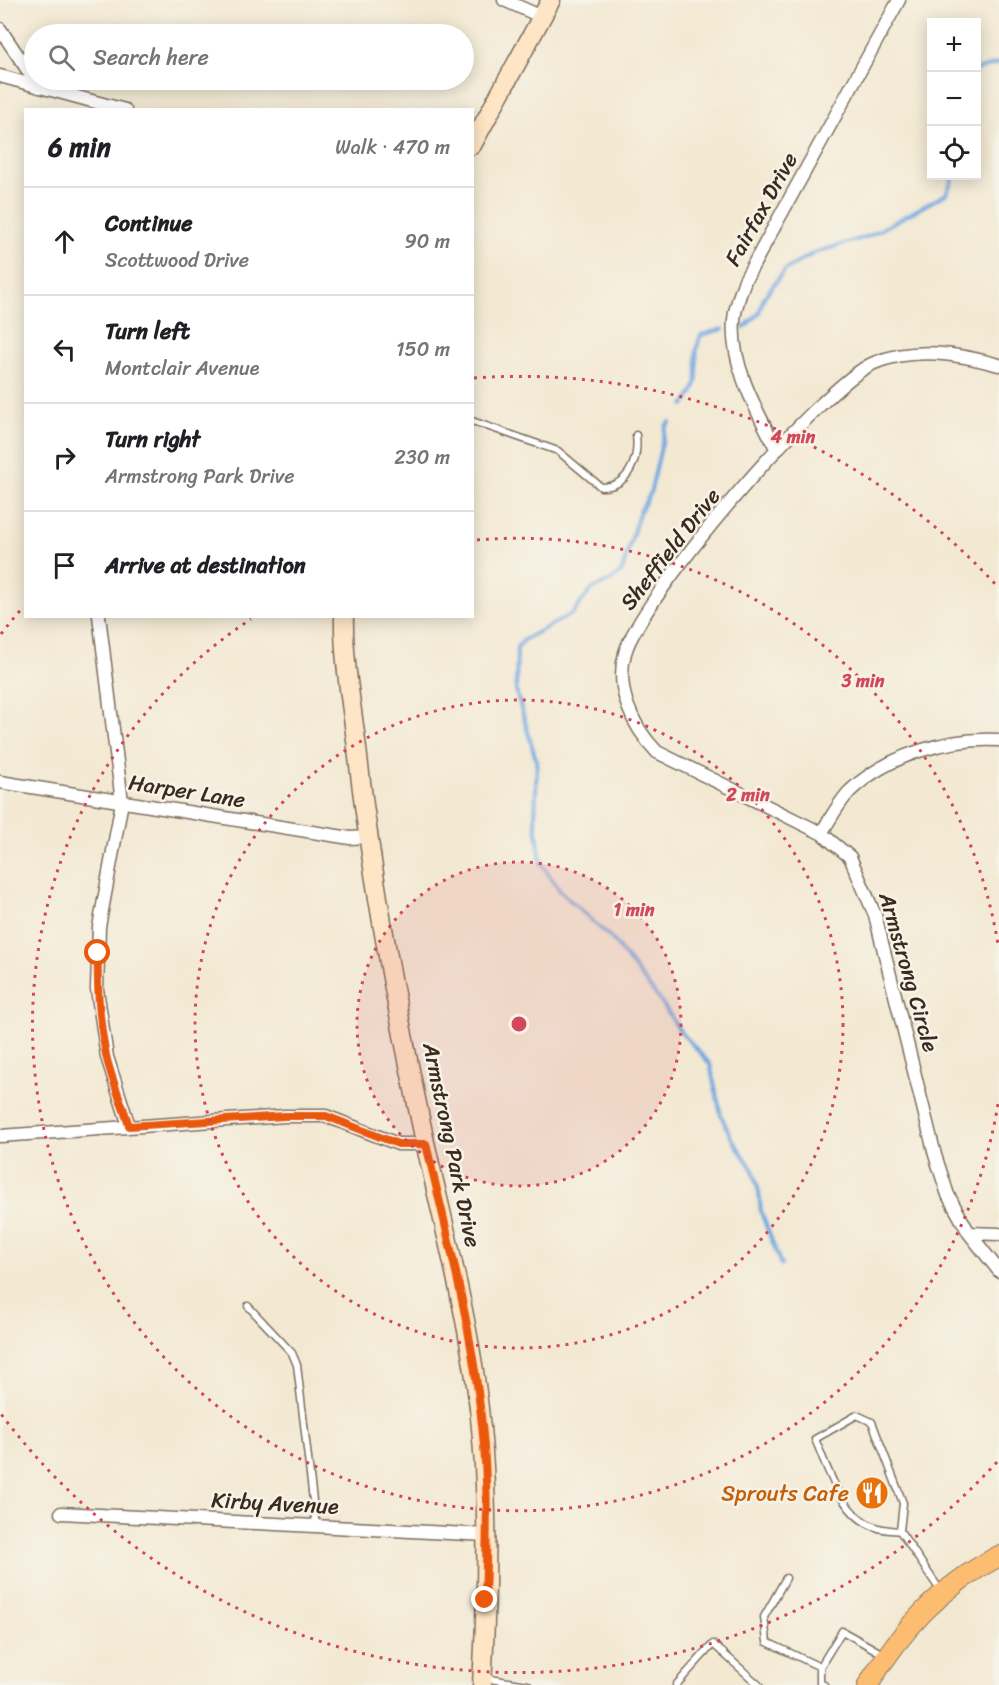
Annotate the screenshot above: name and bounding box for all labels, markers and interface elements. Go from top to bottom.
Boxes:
map controls [927,18,981,180]
button: + [927,18,981,72]
search box [24,24,474,90]
text: Search here [93,38,209,77]
icon: search [45,41,78,74]
button: − [927,72,981,126]
text: 6 min [48,124,111,170]
button: locate [927,126,981,180]
text: Walk · 470 m [335,130,450,165]
street label: Fairfax Drive [714,145,808,273]
text: Continue [105,204,193,243]
text: 90 m [405,224,450,259]
icon: ahead [48,225,81,258]
text: Scottwood Drive [105,243,249,278]
text: Turn left [105,312,190,351]
text: 150 m [396,332,450,367]
icon: left [48,333,81,366]
text: Montclair Avenue [105,351,259,386]
text: Turn right [105,420,200,459]
text: 4 min [770,421,816,453]
text: 230 m [394,440,450,475]
icon: right [48,441,81,474]
text: Armstrong Park Drive [105,459,295,494]
street label: Sheffield Drive [609,479,731,619]
text: Arrive at destination [105,546,306,585]
icon: arrive [48,549,81,582]
text: 3 min [840,665,885,697]
street label: Harper Lane [126,763,248,819]
text: 2 min [725,779,770,811]
street label: Armstrong Circle [867,887,951,1057]
text: 1 min [614,894,655,926]
route start [84,939,110,965]
centre of rings [509,1014,529,1034]
street label: Armstrong Park Drive [411,1038,493,1251]
place label: Sprouts Cafe [721,1474,849,1513]
restaurant icon: Sprouts Cafe [854,1475,890,1511]
street label: Kirby Avenue [210,1480,340,1526]
route end [471,1586,497,1612]

